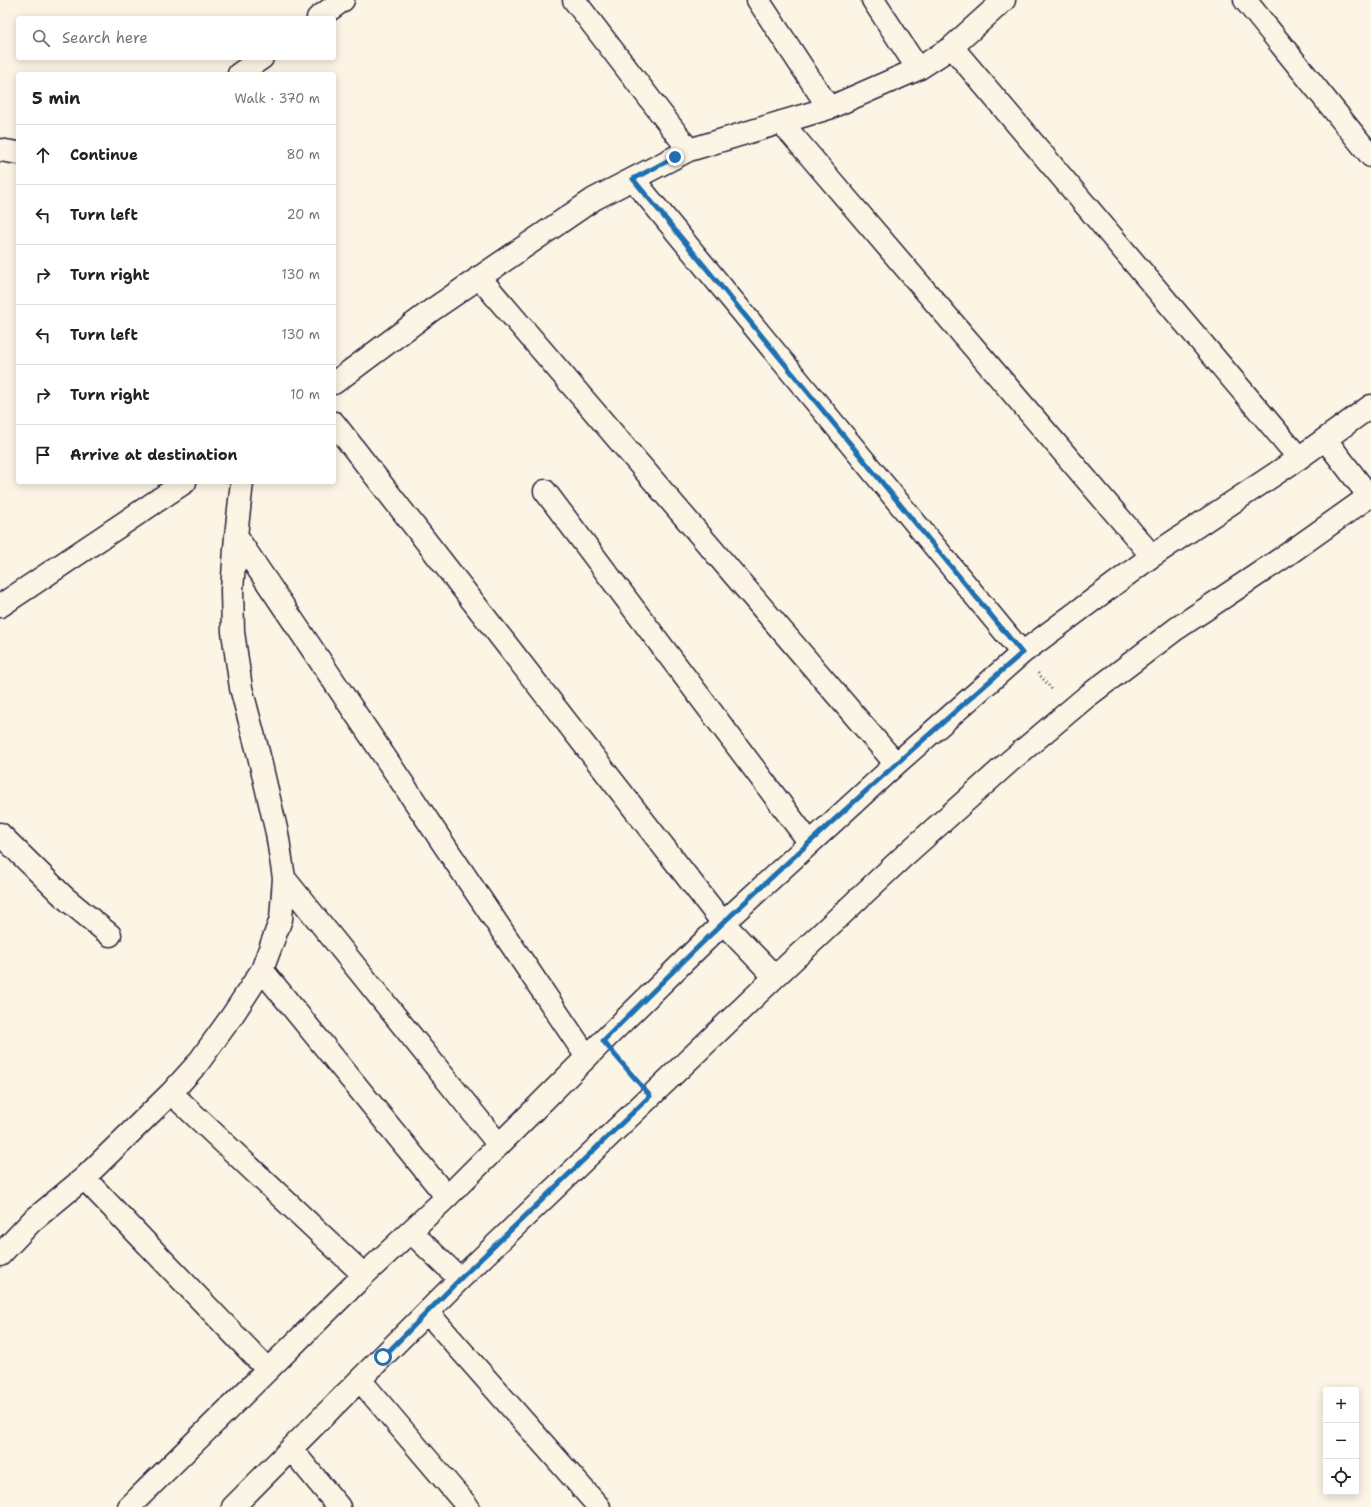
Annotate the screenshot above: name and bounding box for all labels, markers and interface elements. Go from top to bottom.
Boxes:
search box [16,16,336,60]
icon: search [30,27,52,49]
text: Search here [62,28,148,48]
text: 5 min [32,87,80,109]
text: Walk · 370 m [235,90,320,107]
icon: ahead [32,144,54,166]
text: Continue [70,145,138,165]
text: 80 m [286,146,320,163]
route end [666,148,684,166]
icon: left [32,204,54,226]
text: Turn left [70,205,138,225]
text: 20 m [287,206,320,223]
icon: right [32,264,54,286]
text: Turn right [70,265,150,285]
text: 130 m [282,266,320,283]
icon: left [32,324,54,346]
text: Turn left [70,325,138,345]
text: 130 m [282,326,320,343]
icon: right [32,384,54,406]
text: Turn right [70,385,150,405]
text: 10 m [290,386,320,403]
icon: arrive [32,444,54,466]
text: Arrive at destination [70,445,238,465]
route start [374,1348,392,1366]
map controls [1323,1387,1359,1495]
button: + [1323,1387,1359,1423]
button: − [1323,1423,1359,1459]
button: locate [1323,1459,1359,1495]

